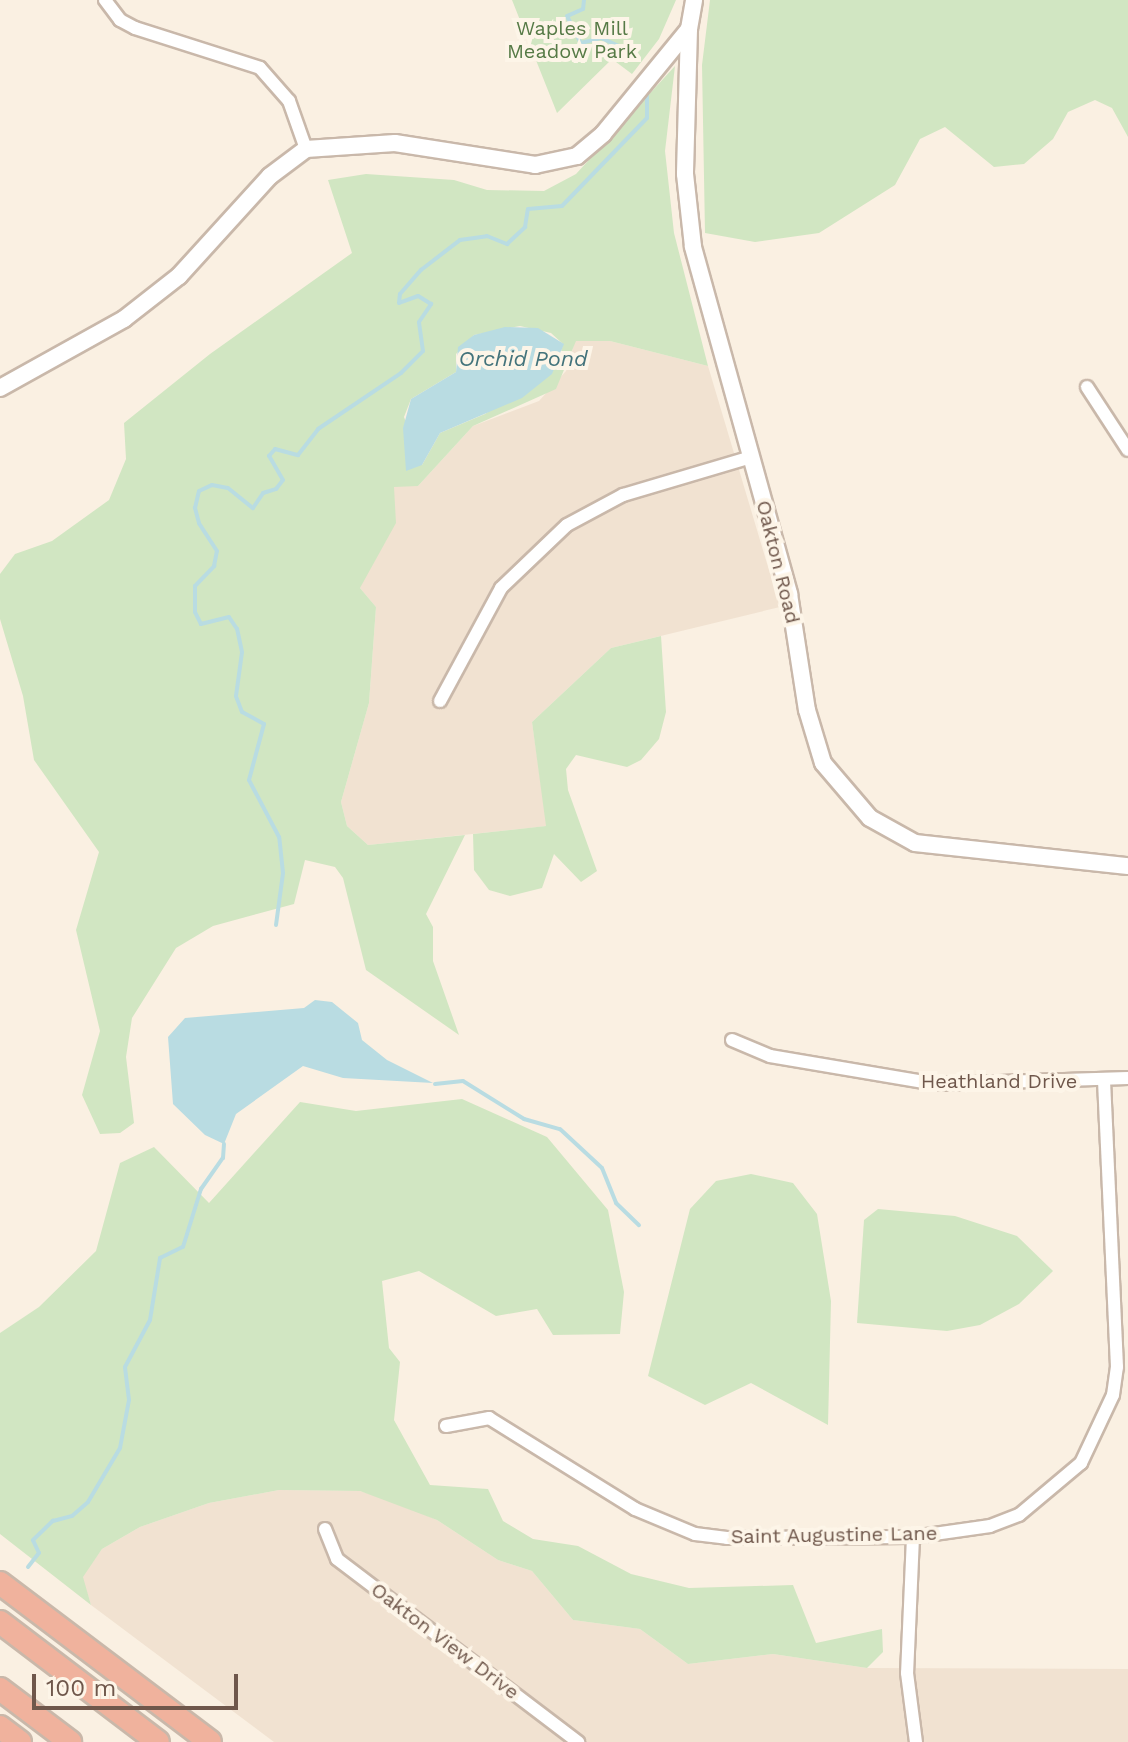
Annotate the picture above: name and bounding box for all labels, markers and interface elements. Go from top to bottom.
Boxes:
park label: Waples Mill Meadow Park [507,16,637,63]
water label: Orchid Pond [458,346,588,372]
street label: Oakton Road [751,498,805,626]
street label: Heathland Drive [921,1069,1077,1093]
street label: Saint Augustine Lane [730,1521,938,1549]
street label: Oakton View Drive [366,1577,524,1705]
scale bar [36,1658,242,1708]
text: 100 m [46,1674,116,1702]

